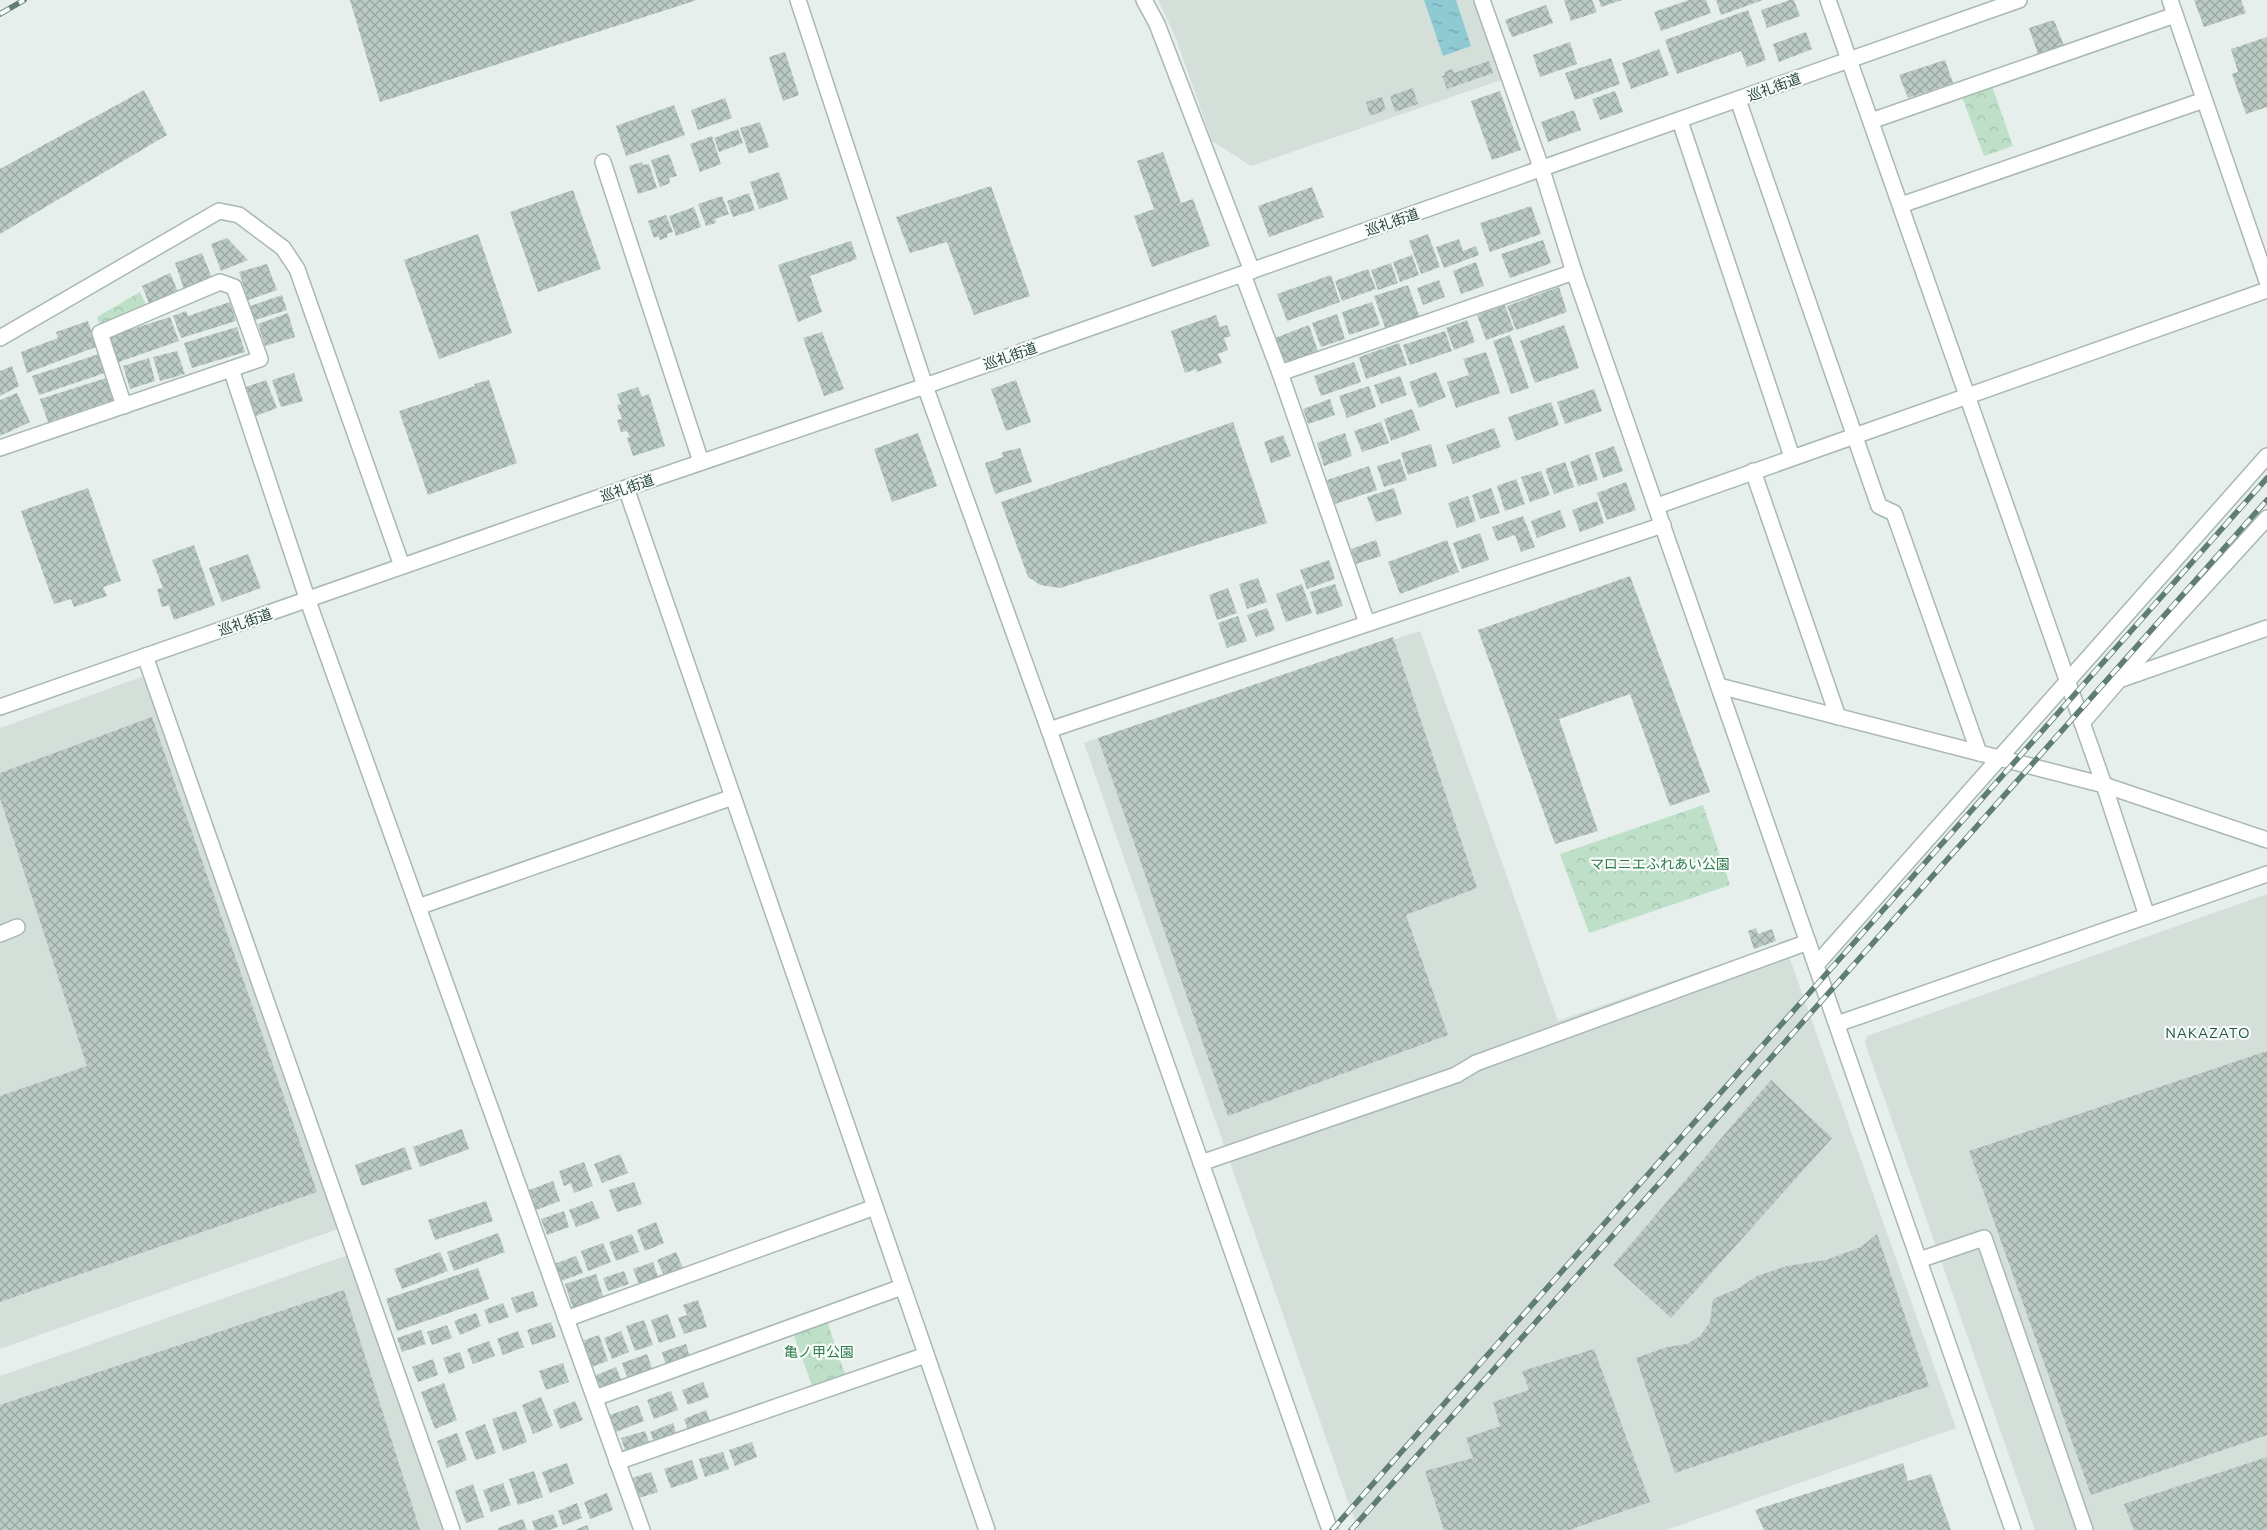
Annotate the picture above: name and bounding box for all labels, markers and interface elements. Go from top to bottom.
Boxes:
street label: 巡礼街道 [1745,70,1803,104]
street label: 巡礼街道 [1363,205,1421,239]
street label: 巡礼街道 [981,339,1039,373]
street label: 巡礼街道 [598,471,656,505]
street label: 巡礼街道 [216,605,274,639]
park label: マロニエふれあい公園 [1590,856,1730,872]
district label: NAKAZATO [2165,1024,2251,1041]
park label: 亀ノ甲公園 [784,1344,854,1360]

